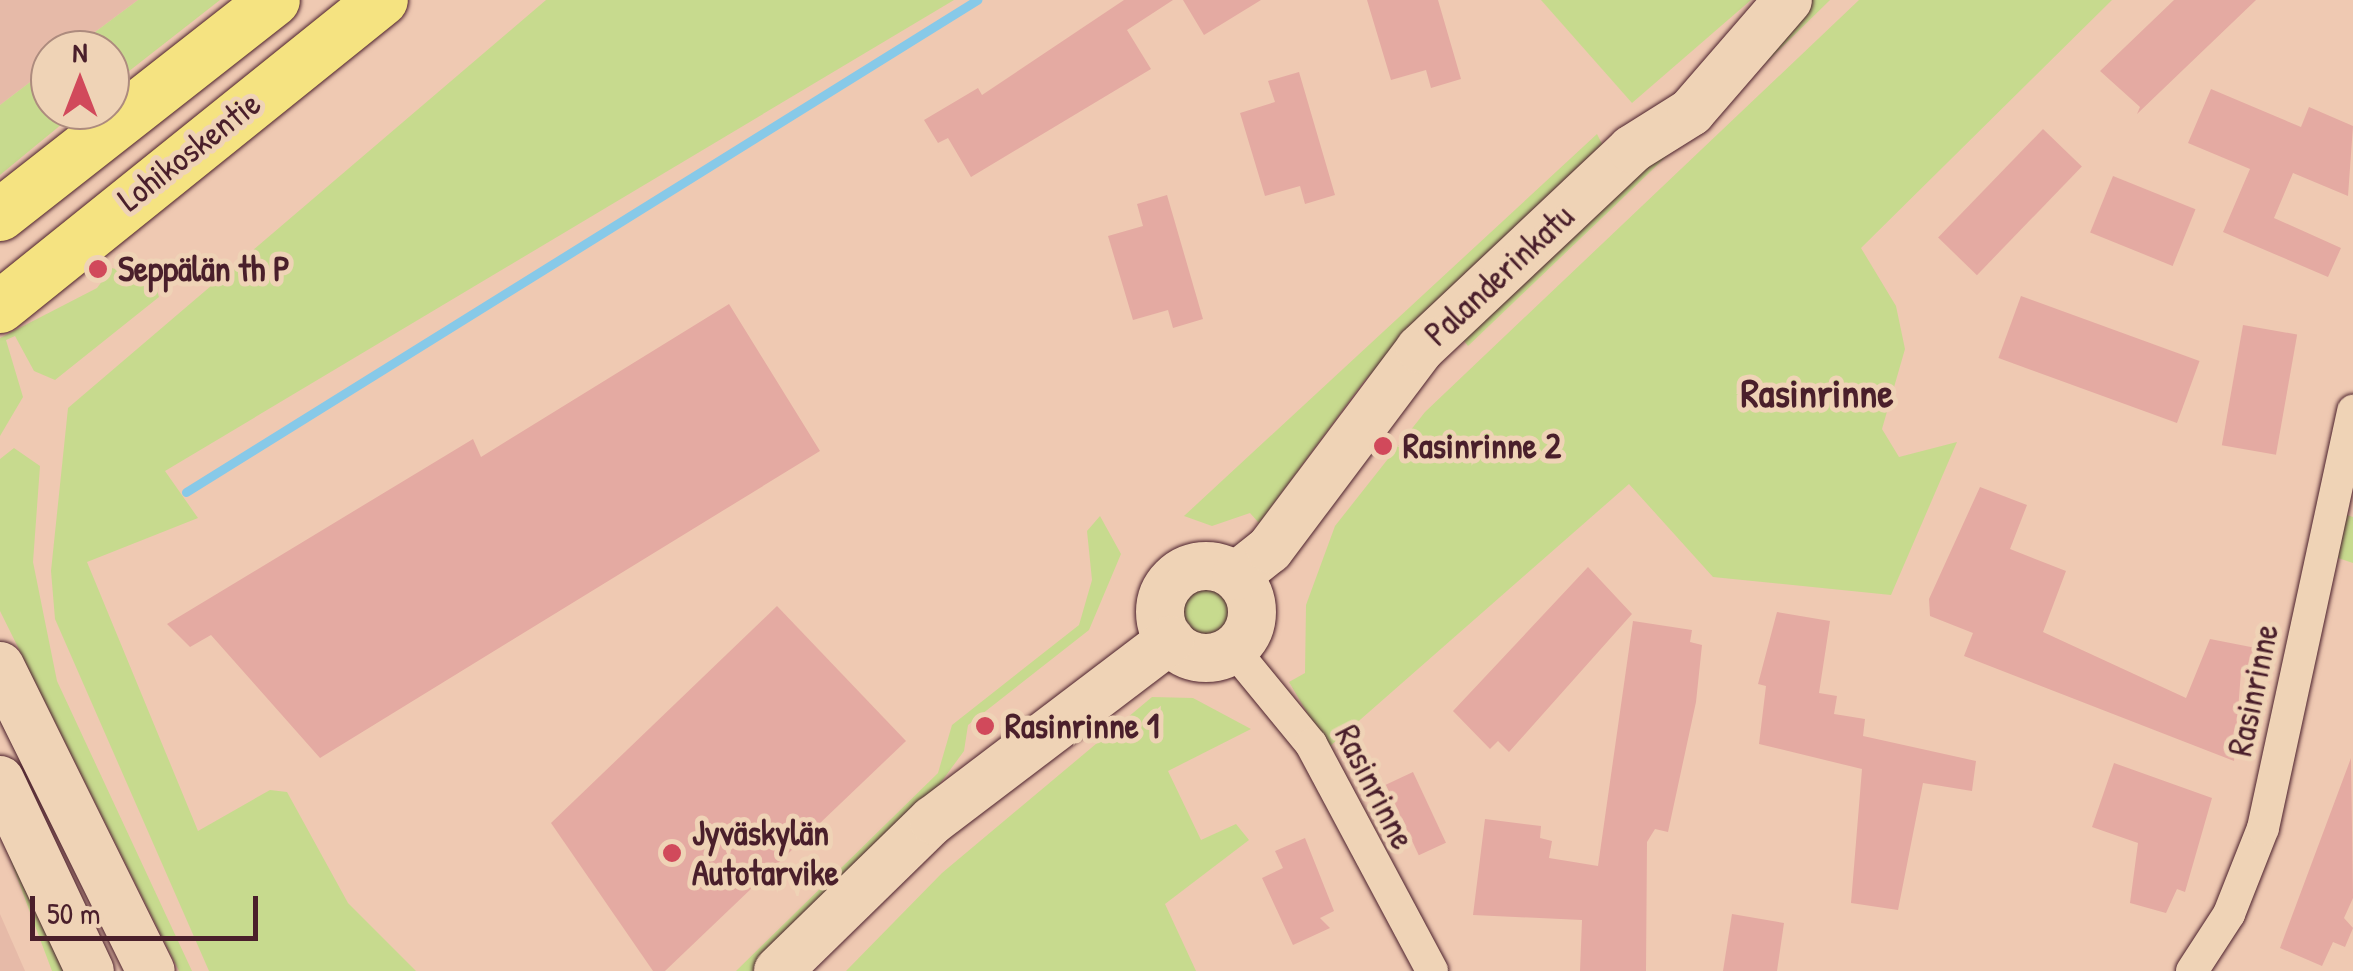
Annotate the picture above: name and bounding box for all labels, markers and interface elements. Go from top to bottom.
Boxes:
north arrow [30,30,130,130]
text: N [73,33,87,71]
street label: Lohikoskentie [109,82,269,220]
street label: Palanderinkatu [1416,195,1582,355]
place label: Seppälän th P [118,248,290,290]
marker: Seppälän th P [87,258,109,280]
district label: Rasinrinne [1741,368,1893,416]
place label: Rasinrinne 2 [1403,425,1561,467]
marker: Rasinrinne 2 [1372,435,1394,457]
street label: Rasinrinne [2219,620,2287,760]
place label: Rasinrinne 1 [1005,705,1159,747]
marker: Rasinrinne 1 [974,715,996,737]
street label: Rasinrinne [1326,718,1424,856]
place label: Jyväskylän Autotarvike [692,812,839,894]
marker: Jyväskylän Autotarvike [661,842,683,864]
scale bar [35,876,262,938]
text: 50 m [47,893,100,933]

